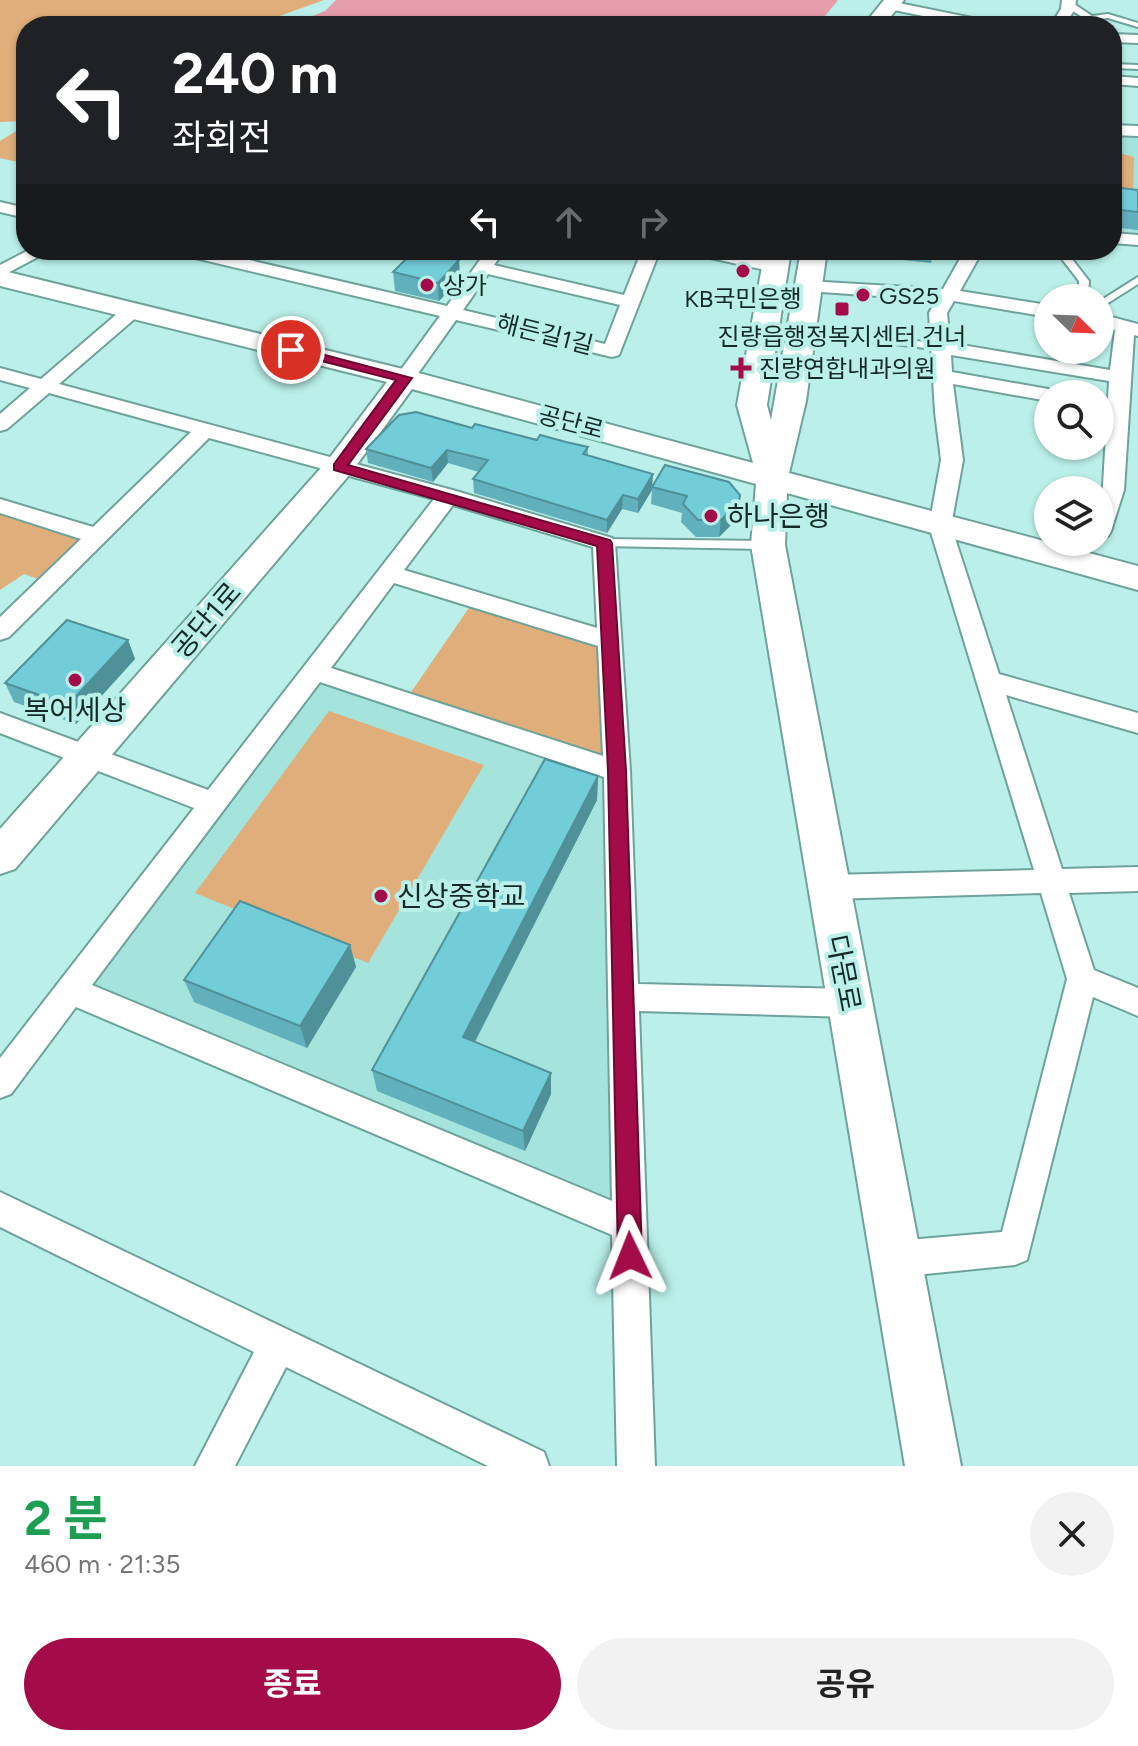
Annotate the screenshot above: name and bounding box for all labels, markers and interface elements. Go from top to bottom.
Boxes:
text: 240 m [172,40,338,107]
icon: left [40,48,144,152]
text: 좌회전 [172,116,271,159]
icon: left [463,200,507,244]
icon: ahead [547,200,591,244]
icon: right [631,200,675,244]
marker: KB국민은행 [734,262,752,280]
place label: 상가 [443,271,487,300]
marker: 상가 [418,276,436,294]
place label: GS25 [879,281,939,310]
place label: KB국민은행 [684,284,802,313]
north arrow [1034,284,1114,364]
map controls [1034,284,1114,556]
marker: GS25 [854,286,872,304]
marker: 진량읍행정복지센터 건너 [833,300,851,318]
street label: 해든길1길 [494,308,596,360]
pin [257,316,325,384]
place label: 진량읍행정복지센터 건너 [718,322,966,351]
icon: arrive [269,328,313,372]
place label: 진량연합내과의원 [759,354,936,383]
marker: 진량연합내과의원 [730,357,752,379]
button: search [1034,380,1114,460]
street label: 공단로 [535,399,607,445]
button: layers [1034,476,1114,556]
place label: 하나은행 [727,499,830,533]
marker: 하나은행 [702,507,720,525]
street label: 공단1로 [164,575,248,665]
marker: 복어세상 [66,671,84,689]
place label: 복어세상 [23,693,127,727]
place label: 신상중학교 [397,879,526,913]
marker: 신상중학교 [372,887,390,905]
street label: 다문로 [820,932,868,1014]
position arrow [588,1214,672,1298]
text: 2 분 [24,1489,107,1547]
button: close [1030,1492,1114,1576]
text: 460 m · 21:35 [24,1548,180,1580]
button: 종료 [24,1638,561,1730]
button: 공유 [577,1638,1114,1730]

